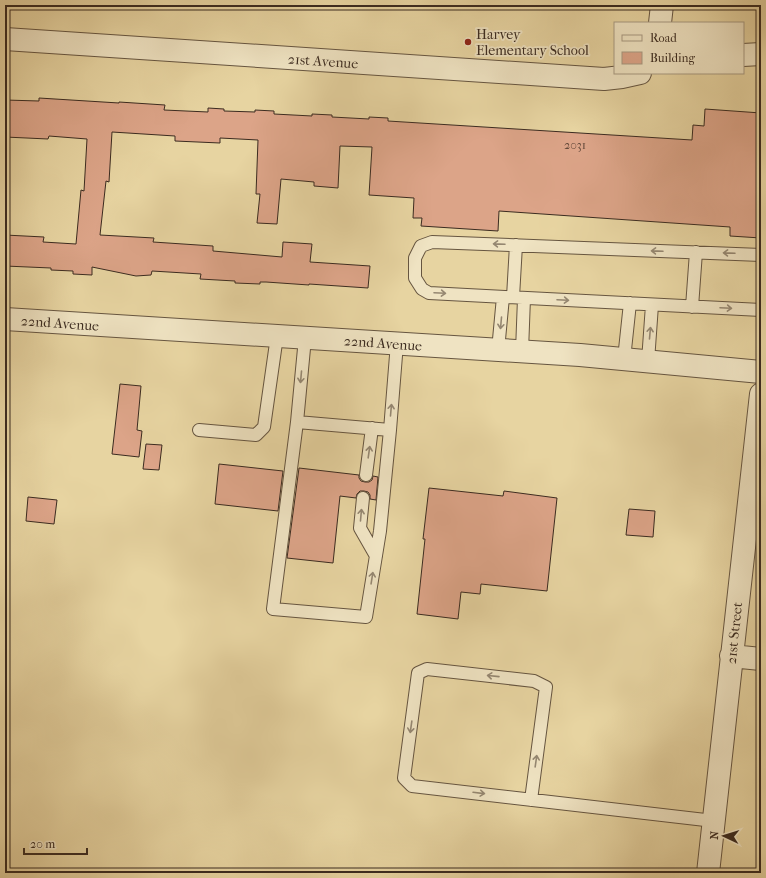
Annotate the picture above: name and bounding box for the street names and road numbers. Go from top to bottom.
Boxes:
street label: 21st Avenue [287,51,359,72]
street label: 22nd Avenue [20,312,100,335]
street label: 22nd Avenue [343,332,423,355]
street label: 21st Street [723,601,746,665]

